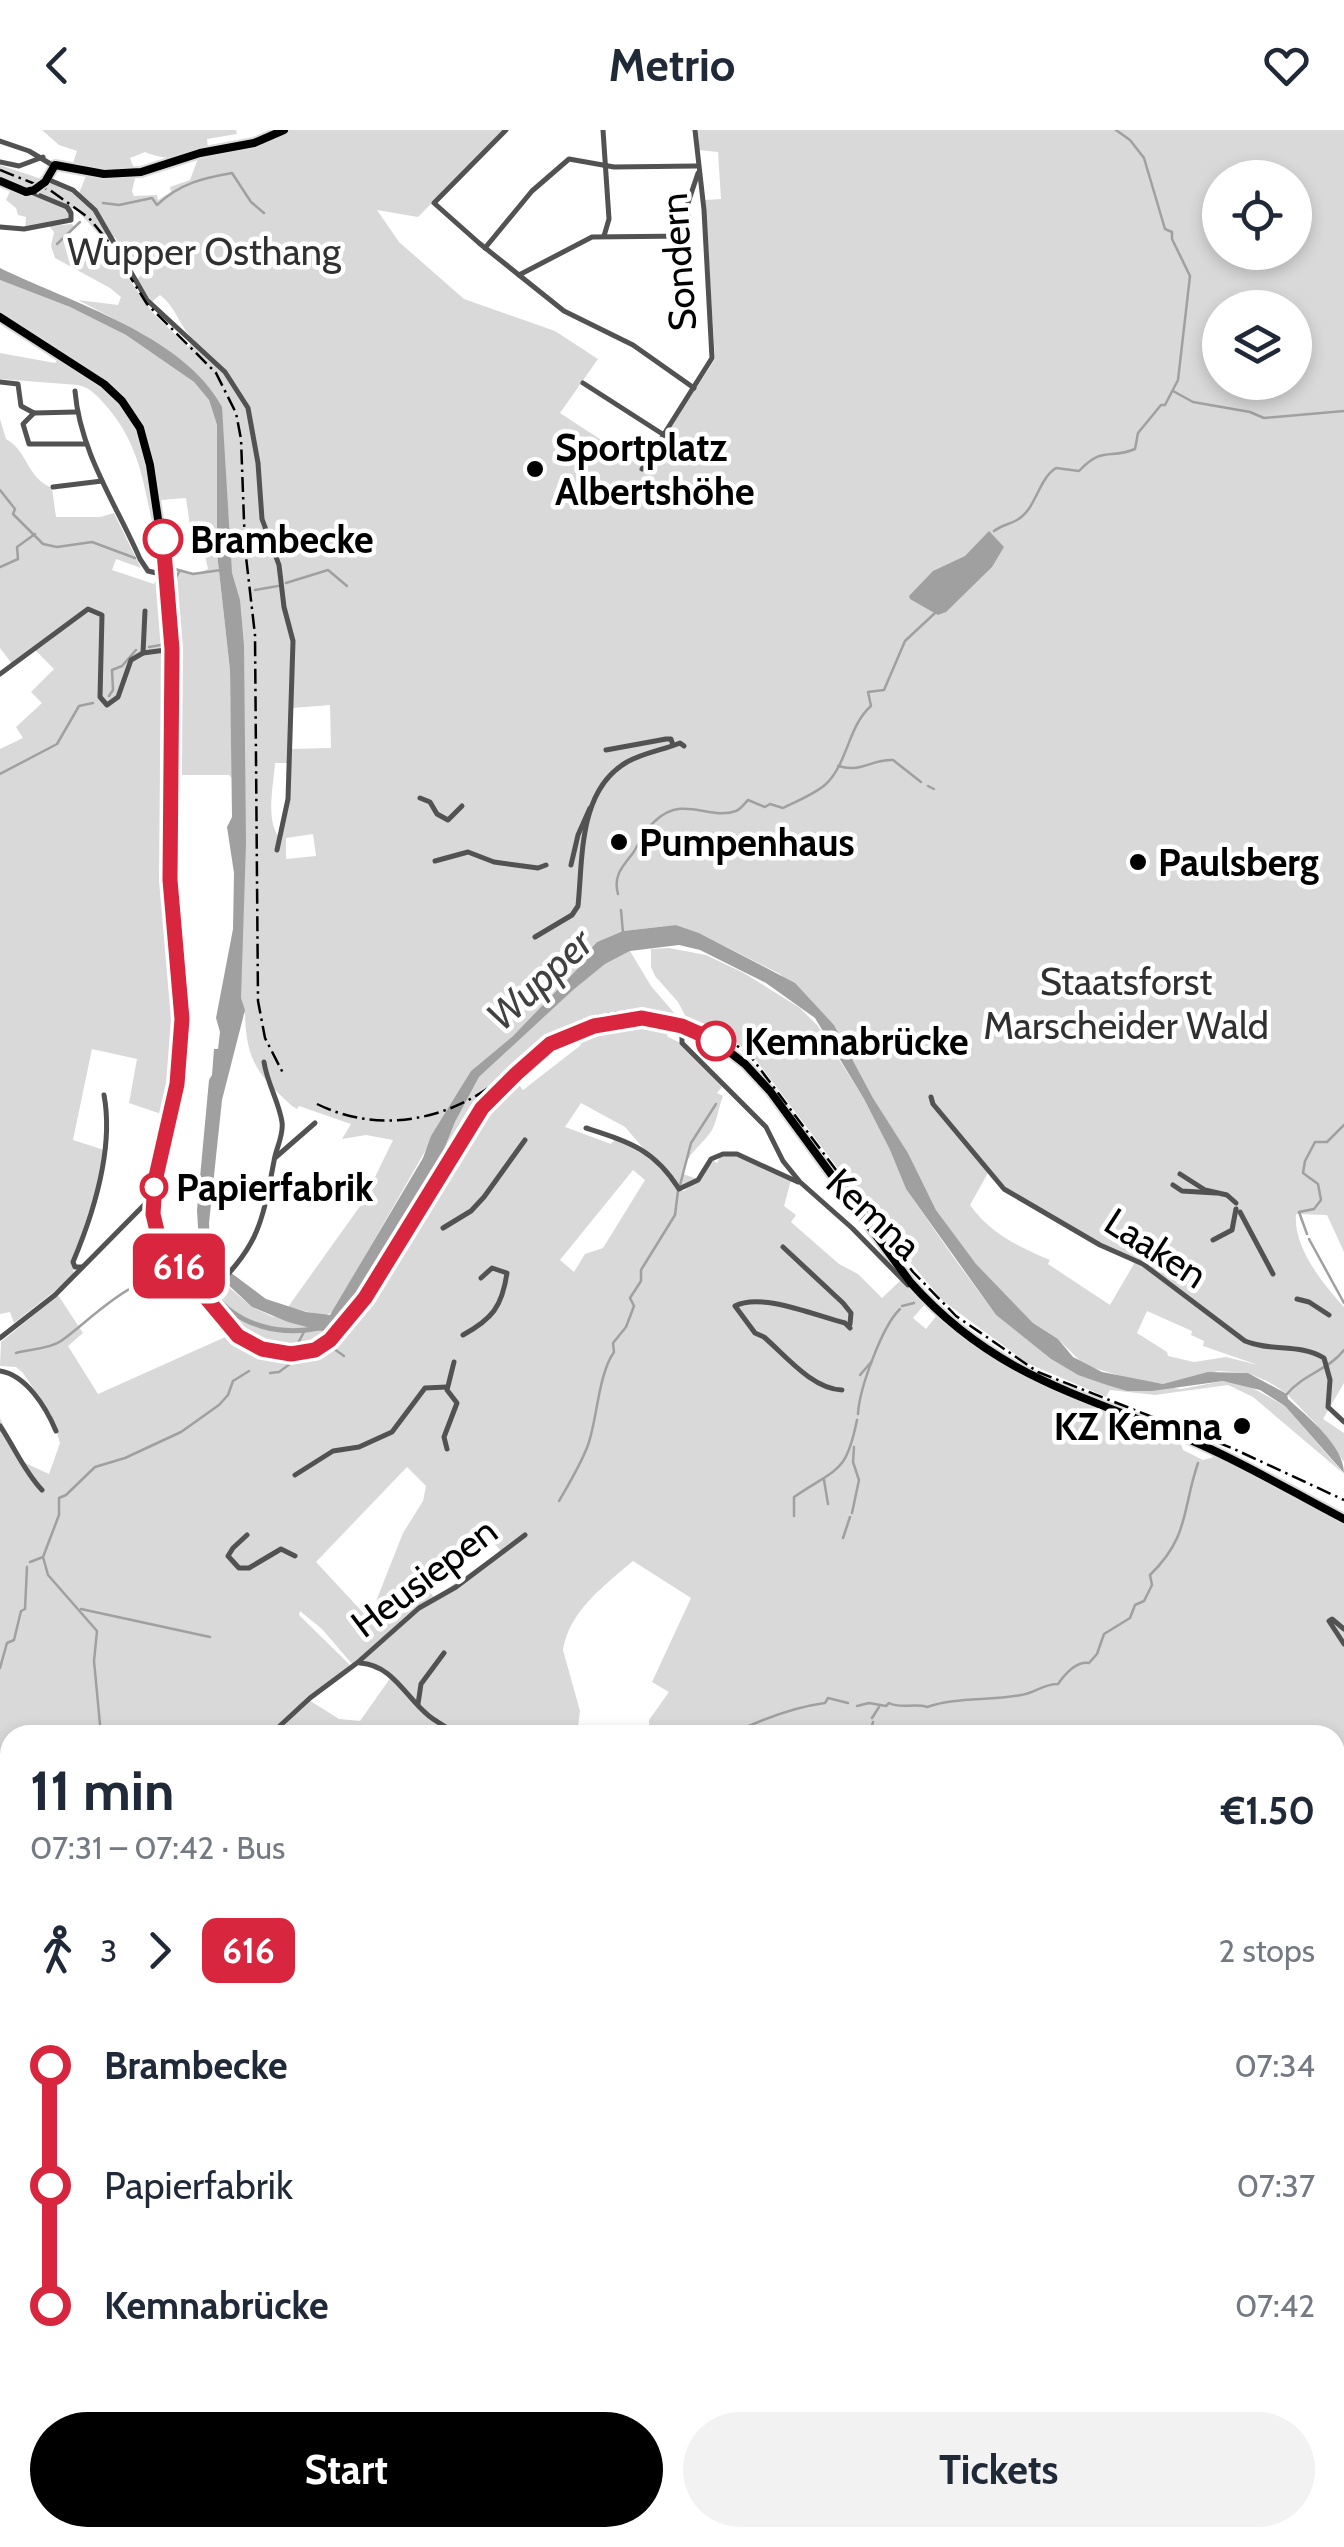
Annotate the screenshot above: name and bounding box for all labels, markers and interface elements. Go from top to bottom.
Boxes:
icon: back [30,38,85,93]
text: Metrio [609,38,735,92]
icon: heart [1259,38,1314,93]
map controls [1202,160,1312,400]
button: locate [1202,160,1312,270]
street label: Sondern [650,191,706,333]
park label: Wupper Osthang [67,228,342,275]
button: layers [1202,290,1312,400]
place label: Sportplatz Albertshöhe [555,424,754,515]
marker: Sportplatz Albertshöhe [524,458,546,480]
place label: Brambecke [190,516,374,563]
marker: Brambecke [144,520,182,558]
place label: Pumpenhaus [639,819,855,866]
marker: Pumpenhaus [608,831,630,853]
place label: Paulsberg [1158,839,1319,886]
marker: Paulsberg [1127,851,1149,873]
water label: Wupper [476,917,603,1040]
park label: Staatsforst Marscheider Wald [983,958,1269,1049]
place label: Kemnabrücke [744,1018,969,1065]
marker: Kemnabrücke [697,1022,735,1060]
street label: Kemna [817,1158,931,1270]
place label: Papierfabrik [176,1164,374,1211]
marker: Papierfabrik [141,1174,167,1200]
street label: Laaken [1096,1198,1216,1298]
line badge: 616 [121,1234,236,1298]
text: 616 [153,1245,205,1288]
place label: KZ Kemna [1054,1403,1222,1450]
marker: KZ Kemna [1231,1415,1253,1437]
street label: Heusiepen [342,1507,506,1647]
text: 11 min [30,1757,174,1824]
text: €1.50 [1221,1787,1315,1834]
text: 07:31 – 07:42 · Bus [30,1828,285,1867]
icon: walk [30,1923,85,1978]
icon: forward [132,1923,187,1978]
text: 616 [222,1929,275,1972]
text: 3 [100,1931,117,1970]
text: 2 stops [1218,1931,1315,1970]
text: Brambecke [104,2042,288,2089]
text: 07:34 [1234,2046,1315,2085]
text: Papierfabrik [104,2162,293,2209]
text: 07:37 [1237,2166,1315,2205]
text: Kemnabrücke [104,2282,329,2329]
text: 07:42 [1235,2286,1315,2325]
button: Start [30,2412,663,2527]
button: Tickets [683,2412,1315,2527]

